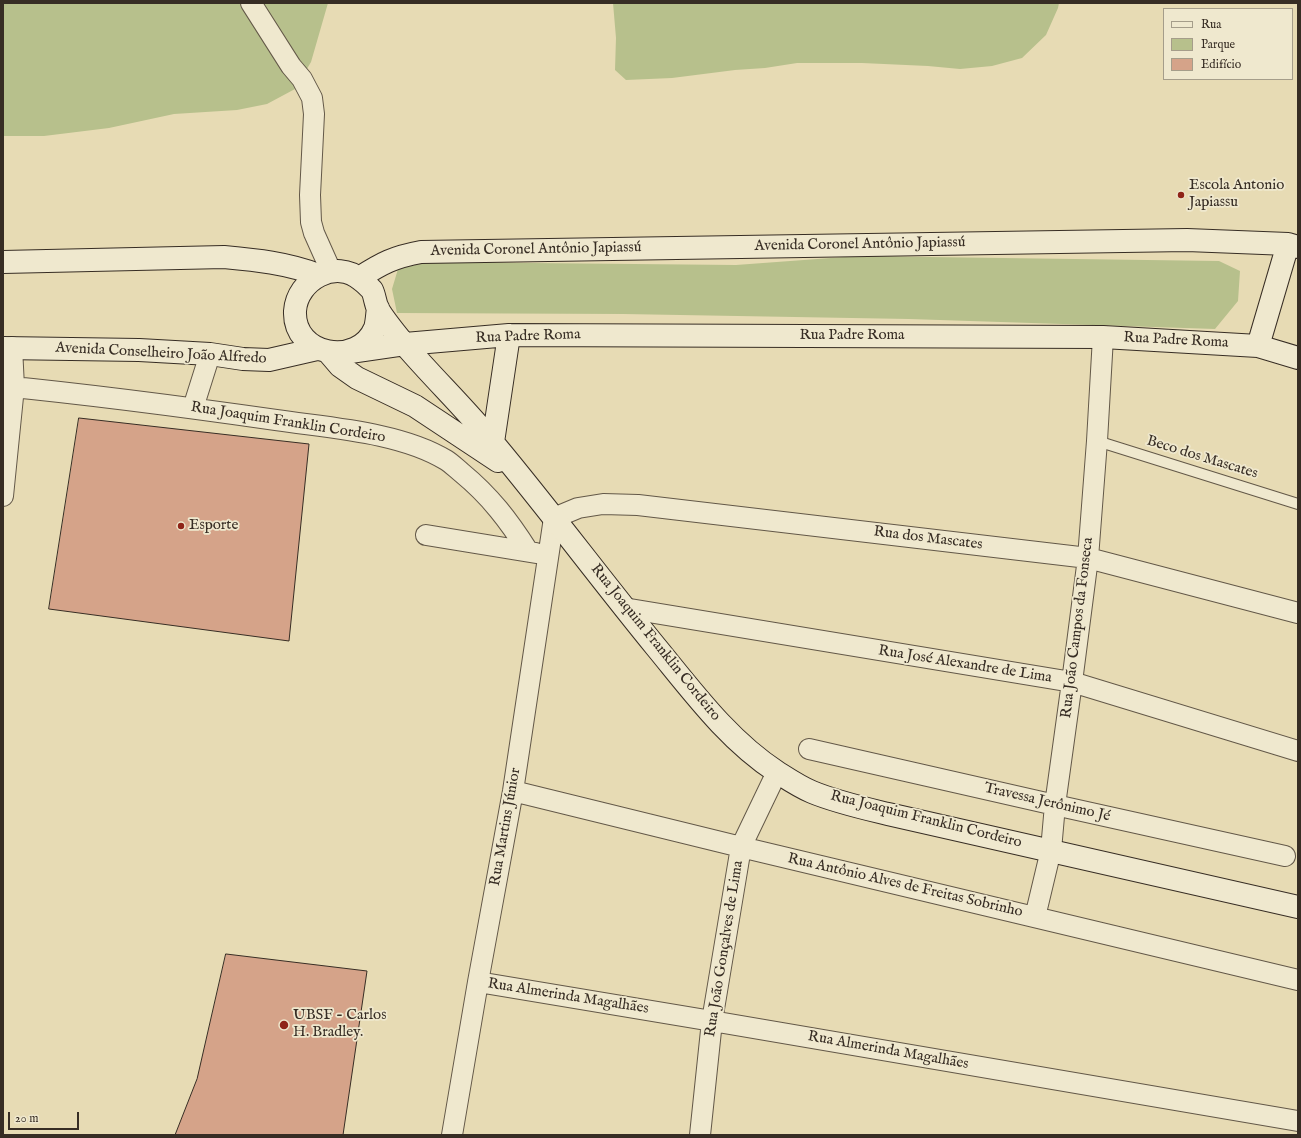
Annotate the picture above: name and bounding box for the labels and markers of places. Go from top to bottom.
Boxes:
place label: Escola Antonio Japiassu [1189,177,1284,212]
marker: Escola Antonio Japiassu [1176,190,1186,200]
place label: Esporte [189,517,238,535]
marker: Esporte [176,521,186,531]
place label: UBSF - Carlos H. Bradley. [293,1007,386,1042]
marker: UBSF - Carlos H. Bradley. [278,1019,290,1031]

